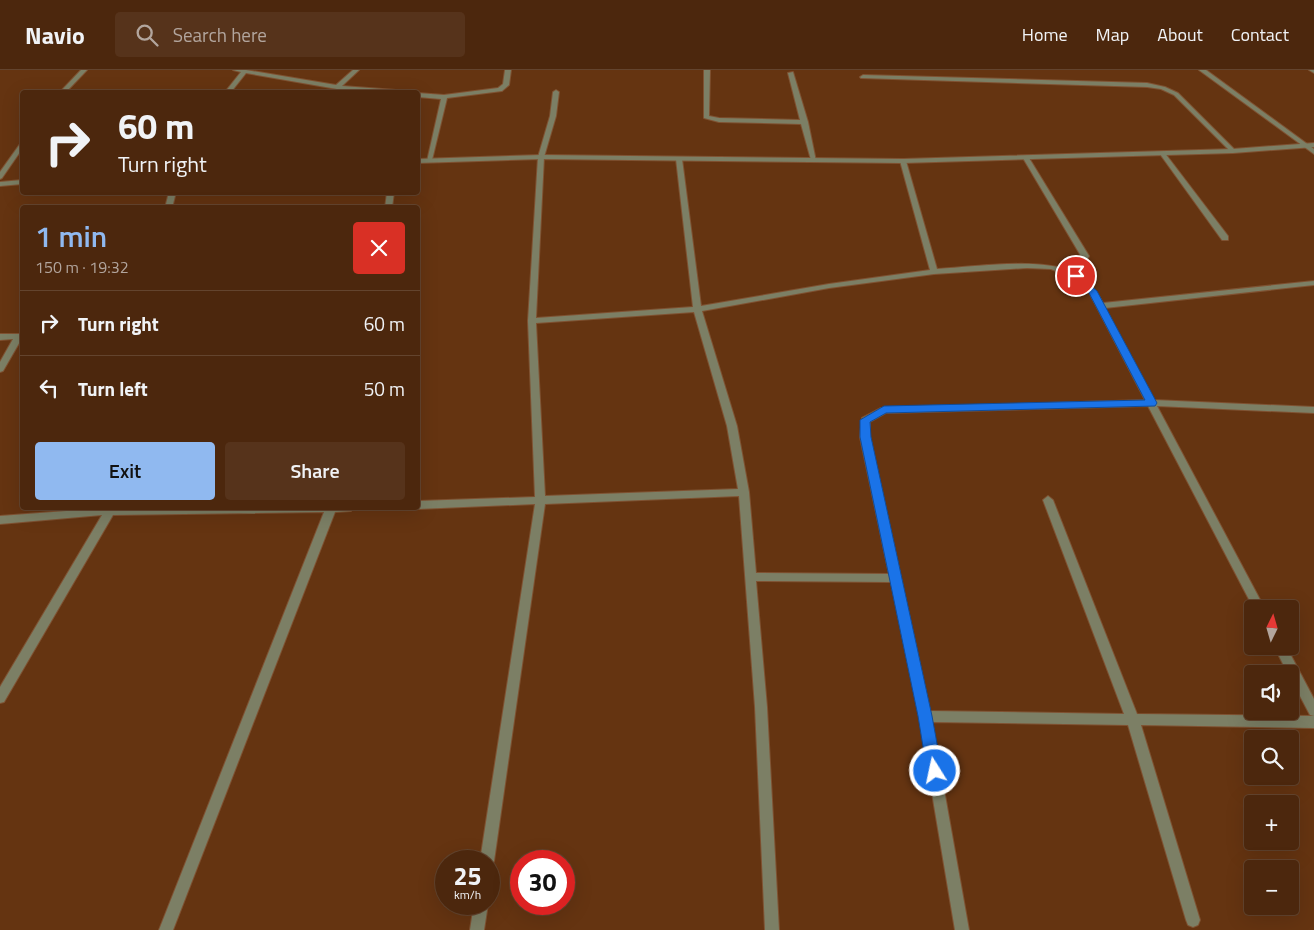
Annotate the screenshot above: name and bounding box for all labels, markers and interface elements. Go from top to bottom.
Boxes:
search box [115,12,465,57]
text: Navio [25,17,85,53]
text: Search here [173,20,267,49]
icon: search [133,21,161,49]
text: Home [1022,21,1068,48]
text: Map [1096,21,1129,48]
text: About [1157,21,1203,48]
text: Contact [1231,21,1289,48]
text: 60 m [118,99,194,153]
icon: right [35,110,100,175]
text: Turn right [118,147,207,181]
text: 1 min [35,213,107,259]
button: close [353,222,405,274]
text: 150 m · 19:32 [35,255,129,279]
pin [1055,255,1097,297]
icon: arrive [1062,262,1090,290]
icon: right [35,309,63,337]
text: Turn right [78,309,159,338]
text: 60 m [364,309,405,338]
icon: left [35,374,63,402]
text: Turn left [78,374,148,403]
text: 50 m [364,374,405,403]
button: Exit [35,442,215,500]
button: Share [225,442,405,500]
north arrow [1244,600,1299,655]
map controls [1244,600,1299,915]
button: sound [1244,665,1299,720]
button: search [1244,730,1299,785]
position arrow [908,744,960,796]
button: + [1244,795,1299,850]
speed limit sign: 30 [510,850,575,915]
text: 25 [453,857,482,895]
button: − [1244,860,1299,915]
text: km/h [454,885,481,904]

